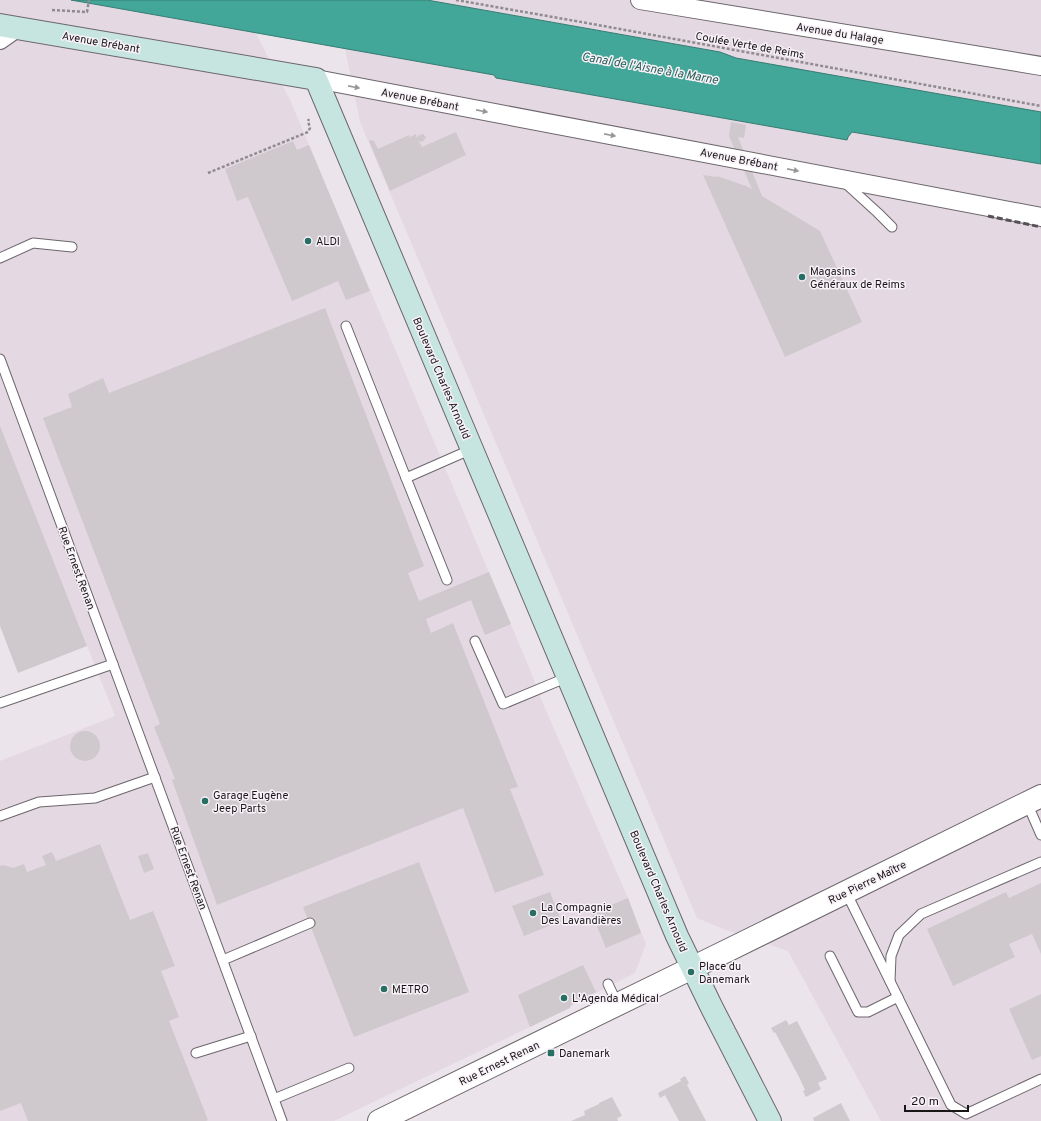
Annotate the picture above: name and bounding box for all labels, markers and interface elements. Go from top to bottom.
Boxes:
street label: Avenue du Halage [795,20,885,48]
street label: Avenue Brébant [61,29,141,57]
street label: Coulée Verte de Reims [694,30,805,62]
water label: Canal de l'Aisne à la Marne [580,49,720,89]
one-way arrow [348,84,361,90]
street label: Avenue Brébant [380,86,460,114]
one-way arrow [476,108,488,114]
one-way arrow [604,132,616,138]
street label: Avenue Brébant [699,146,779,174]
one-way arrow [787,167,799,173]
place label: ALDI [316,235,340,249]
marker: ALDI [303,236,313,246]
place label: Magasins Généraux de Reims [810,265,905,292]
marker: Magasins Généraux de Reims [797,272,807,282]
street label: Boulevard Charles Arnould [409,315,473,442]
street label: Rue Ernest Renan [54,525,98,612]
place label: Garage Eugène Jeep Parts [213,789,288,816]
marker: Garage Eugène Jeep Parts [200,796,210,806]
street label: Rue Ernest Renan [166,825,210,912]
street label: Boulevard Charles Arnould [626,828,690,955]
street label: Rue Pierre Maître [826,858,909,908]
place label: La Compagnie Des Lavandières [541,901,621,928]
marker: La Compagnie Des Lavandières [528,908,538,918]
place label: Place du Danemark [699,960,750,987]
marker: Place du Danemark [686,967,696,977]
place label: METRO [392,983,429,997]
marker: METRO [379,984,389,994]
place label: L'Agenda Médical [572,992,659,1006]
marker: L'Agenda Médical [559,993,569,1003]
street label: Rue Ernest Renan [457,1038,542,1089]
place label: Danemark [559,1047,610,1061]
marker: Danemark [546,1048,556,1058]
scale bar [905,1087,968,1113]
text: 20 m [911,1094,939,1110]

